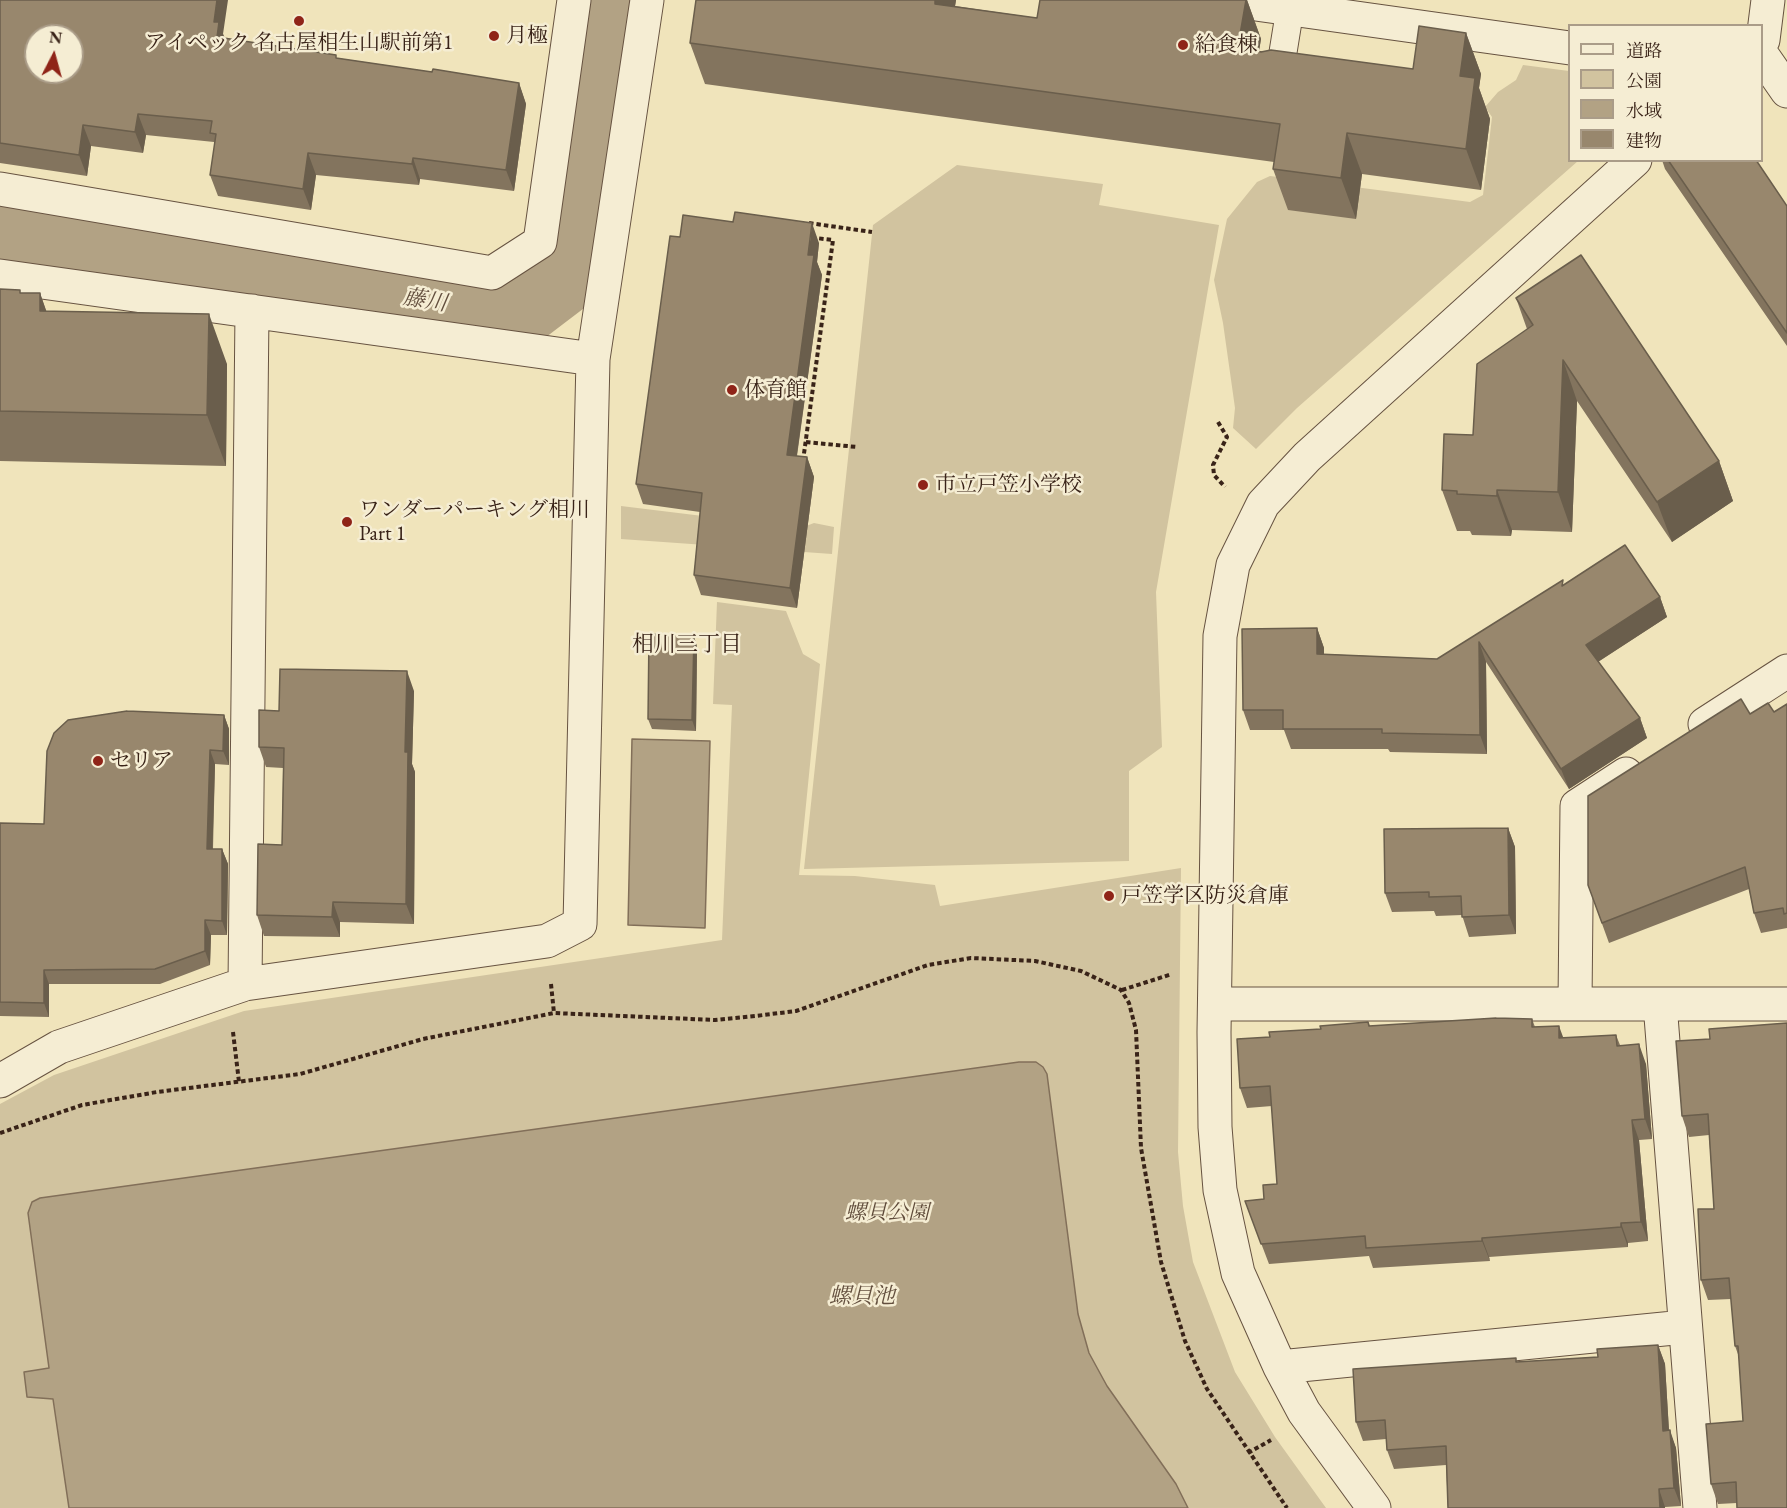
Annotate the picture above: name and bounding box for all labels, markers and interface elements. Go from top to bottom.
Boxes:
marker: アイペック 名古屋相生山駅前第1 [292,14,306,28]
place label: 月極 [506,23,548,49]
north arrow [24,24,84,84]
legend [1568,24,1763,162]
text: N [48,26,63,49]
marker: 月極 [487,29,501,43]
place label: アイペック 名古屋相生山駅前第1 [145,30,453,56]
place label: 給食棟 [1195,32,1258,58]
marker: 給食棟 [1176,38,1190,52]
text: 道路 [1626,39,1662,62]
text: 公園 [1626,69,1662,92]
text: 水域 [1626,99,1662,122]
text: 建物 [1626,129,1662,152]
water label: 藤川 [401,285,449,317]
place label: 体育館 [744,377,807,403]
marker: 体育館 [725,383,739,397]
place label: 市立戸笠小学校 [935,472,1082,498]
marker: 市立戸笠小学校 [916,478,930,492]
place label: ワンダーパーキング相川 Part 1 [359,497,590,547]
marker: ワンダーパーキング相川 Part 1 [340,515,354,529]
district label: 相川三丁目 [632,632,742,658]
place label: セリア [110,748,173,774]
marker: セリア [91,754,105,768]
place label: 戸笠学区防災倉庫 [1121,883,1289,909]
marker: 戸笠学区防災倉庫 [1102,889,1116,903]
park label: 螺貝公園 [845,1200,929,1226]
water label: 螺貝池 [829,1284,895,1310]

